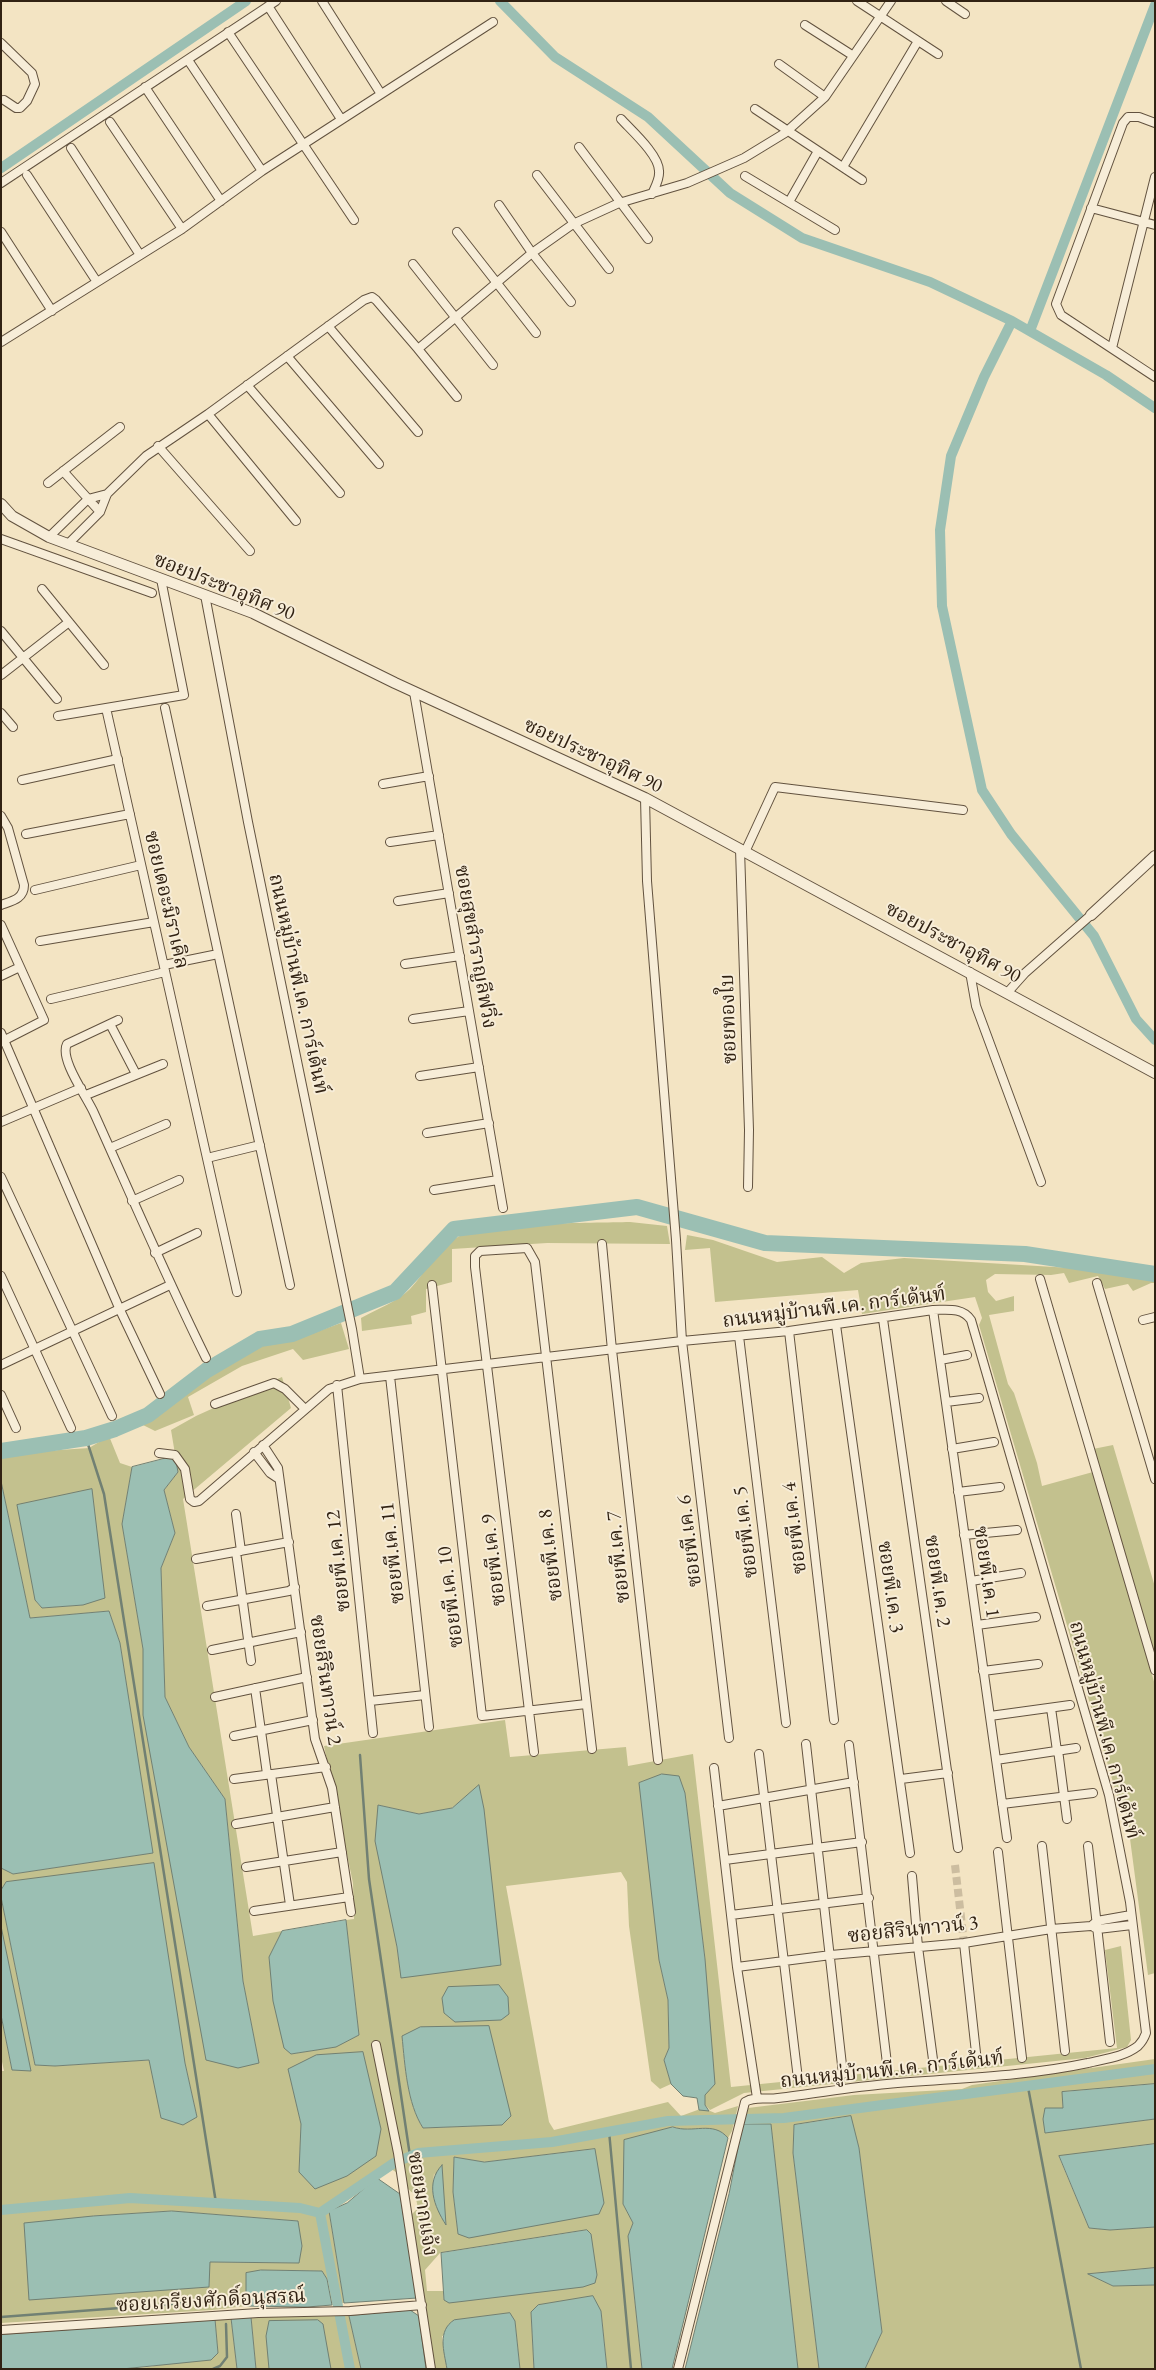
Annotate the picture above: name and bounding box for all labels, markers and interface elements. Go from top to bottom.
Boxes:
street label: ซอยประชาอุทิศ 90 [150,548,298,626]
street label: ซอยประชาอุทิศ 90 [520,713,666,799]
street label: ซอยเดอะมิราเคิล [138,829,194,971]
street label: ซอยสุขสำราญลีฟวิ่ง [449,863,501,1031]
street label: ถนนหมู่บ้านพี.เค. การ์เด้นท์ [263,872,333,1096]
street label: ซอยประชาอุทิศ 90 [881,897,1025,989]
street label: ซอยทองใบ [715,974,743,1064]
street label: ถนนหมู่บ้านพี.เค. การ์เด้นท์ [721,1282,947,1334]
street label: ซอยพี.เค. 4 [777,1481,813,1575]
street label: ซอยพี.เค. 5 [728,1485,764,1579]
street label: ซอยพี.เค. 6 [672,1494,708,1588]
street label: ซอยพี.เค. 11 [376,1501,410,1605]
street label: ซอยพี.เค. 8 [533,1508,569,1602]
street label: ซอยพี.เค. 12 [322,1509,356,1613]
street label: ซอยพี.เค. 7 [602,1510,636,1604]
street label: ซอยพี.เค. 9 [476,1513,512,1607]
street label: ซอยพี.เค. 1 [968,1525,1004,1619]
street label: ซอยพี.เค. 2 [919,1534,955,1628]
street label: ซอยพี.เค. 3 [872,1540,908,1634]
street label: ซอยพี.เค. 10 [433,1545,469,1649]
street label: ซอยสิรินทาวน์ 2 [304,1613,346,1747]
street label: ถนนหมู่บ้านพี.เค. การ์เด้นท์ [1063,1618,1145,1842]
street label: ซอยสิรินทาวน์ 3 [847,1911,979,1949]
street label: ถนนหมู่บ้านพี.เค. การ์เด้นท์ [779,2046,1005,2094]
street label: ซอยมากแจ้ง [402,2150,442,2258]
street label: ซอยเกรียงศักดิ์อนุสรณ์ [115,2284,307,2318]

